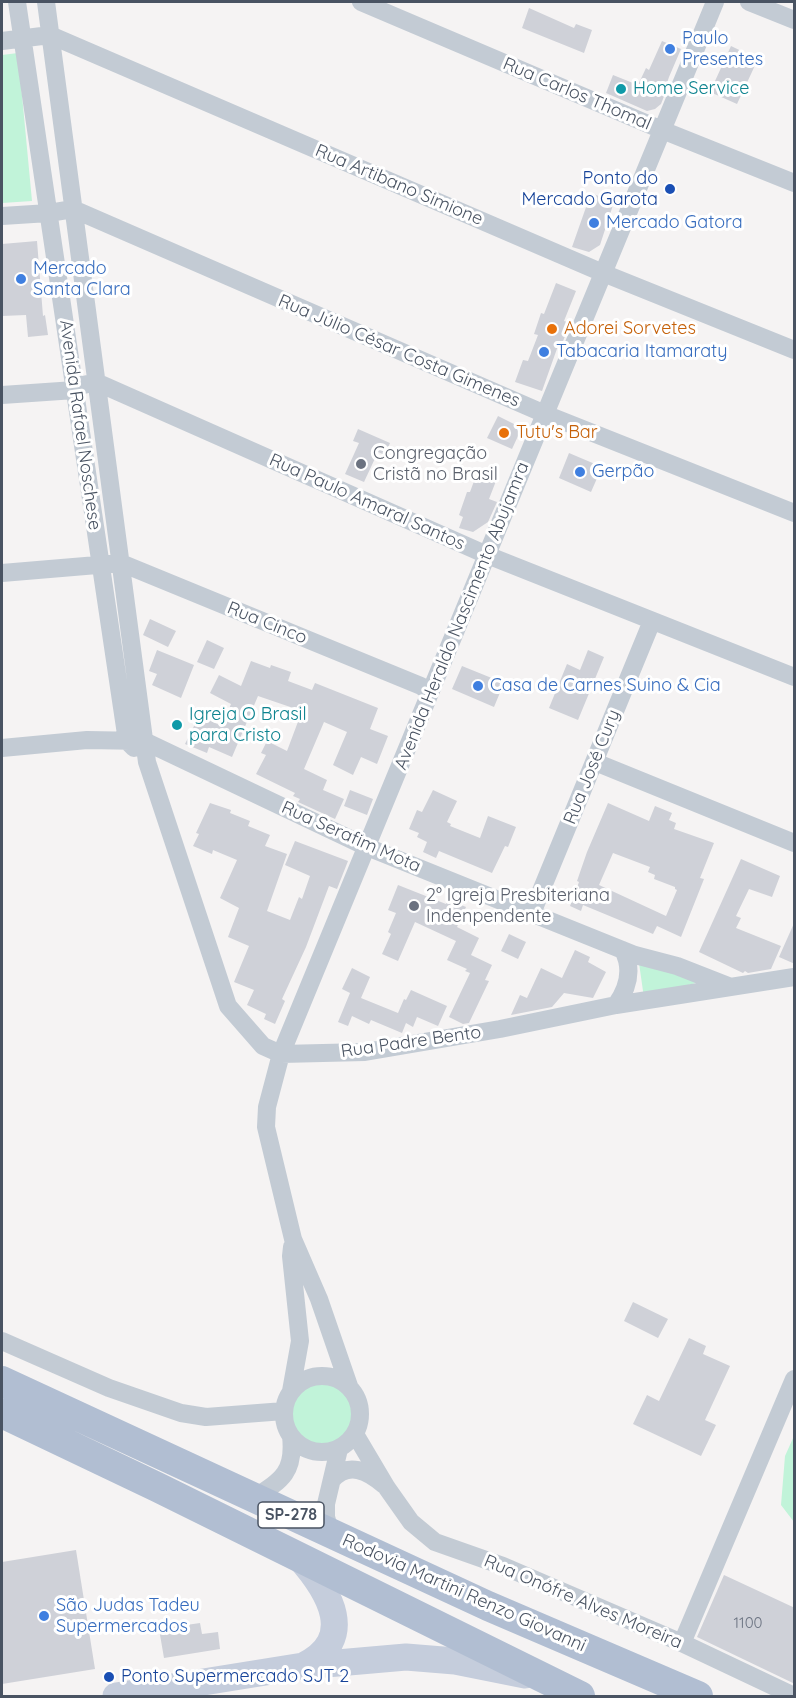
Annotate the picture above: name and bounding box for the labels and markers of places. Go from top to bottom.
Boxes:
place label: Paulo Presentes [682,28,763,70]
marker: Paulo Presentes [663,42,677,56]
place label: Home Service [633,78,749,100]
marker: Home Service [614,82,628,96]
place label: Ponto do Mercado Garota [521,168,658,210]
marker: Ponto do Mercado Garota [663,182,677,196]
place label: Mercado Gatora [606,212,743,234]
marker: Mercado Gatora [587,216,601,230]
place label: Mercado Santa Clara [33,258,131,300]
marker: Mercado Santa Clara [14,272,28,286]
place label: Adorei Sorvetes [564,318,696,340]
marker: Adorei Sorvetes [545,322,559,336]
place label: Tabacaria Itamaraty [556,341,727,363]
marker: Tabacaria Itamaraty [537,345,551,359]
place label: Tutu's Bar [516,422,598,444]
marker: Tutu's Bar [497,426,511,440]
place label: Congregação Cristã no Brasil [373,443,498,486]
marker: Congregação Cristã no Brasil [354,457,368,471]
place label: Gerpão [592,461,654,483]
marker: Gerpão [573,465,587,479]
place label: Casa de Carnes Suino & Cia [490,675,721,697]
marker: Casa de Carnes Suino & Cia [471,679,485,693]
place label: Igreja O Brasil para Cristo [189,704,307,746]
marker: Igreja O Brasil para Cristo [170,718,184,732]
place label: 2° Igreja Presbiteriana Indenpendente [426,885,610,928]
marker: 2° Igreja Presbiteriana Indenpendente [407,899,421,913]
place label: São Judas Tadeu Supermercados [56,1595,200,1638]
marker: São Judas Tadeu Supermercados [37,1609,51,1623]
place label: Ponto Supermercado SJT 2 [121,1666,349,1688]
marker: Ponto Supermercado SJT 2 [102,1670,116,1684]

